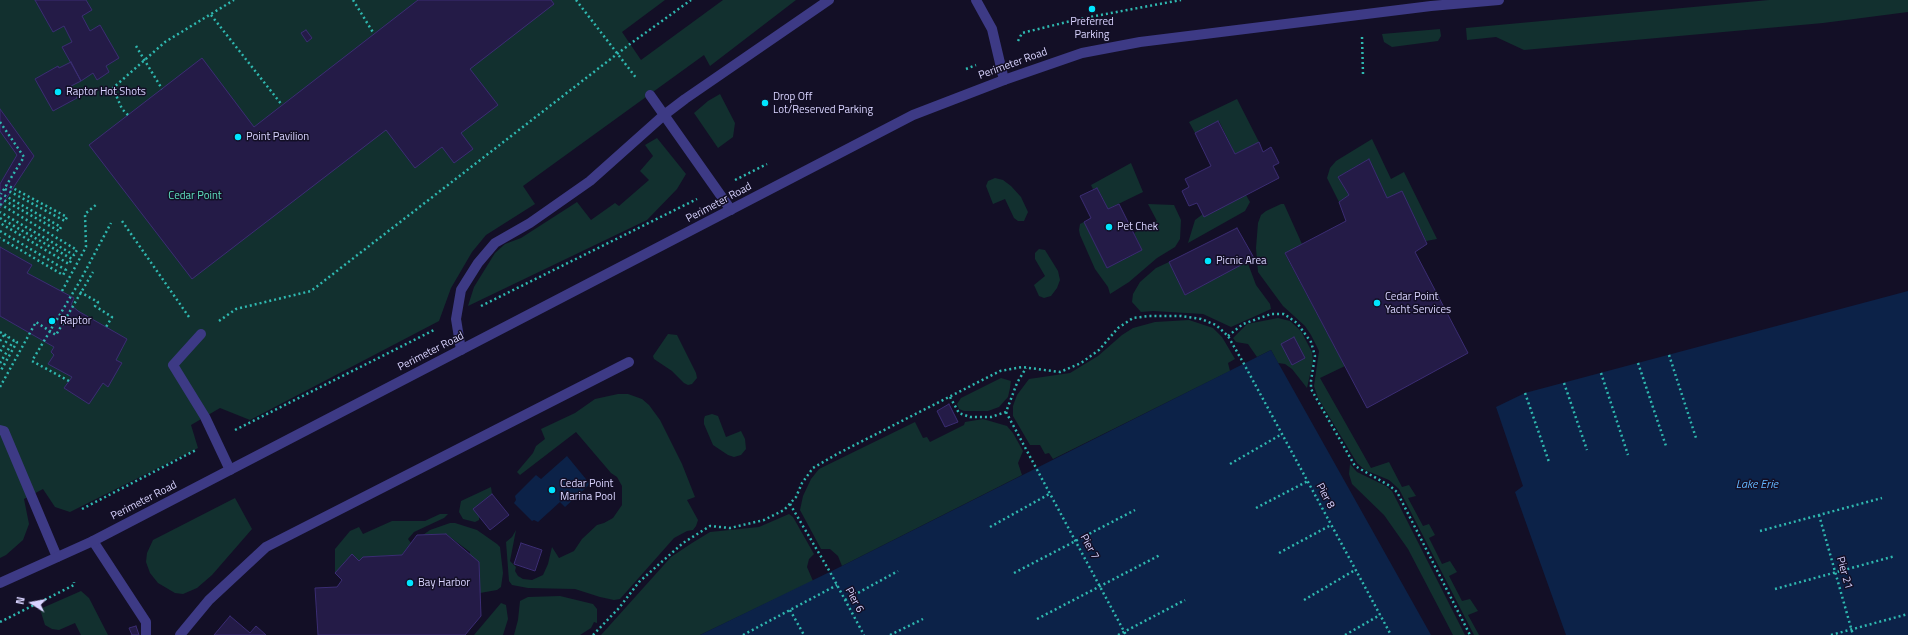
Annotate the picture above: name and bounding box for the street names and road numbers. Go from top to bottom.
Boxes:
street label: Perimeter Road [977,45,1049,83]
street label: Perimeter Road [684,180,754,226]
street label: Perimeter Road [396,330,466,374]
street label: Perimeter Road [109,479,179,523]
street label: Pier 8 [1313,481,1337,511]
street label: Pier 7 [1077,532,1101,562]
street label: Pier 21 [1833,555,1855,591]
street label: Pier 6 [842,585,866,615]

